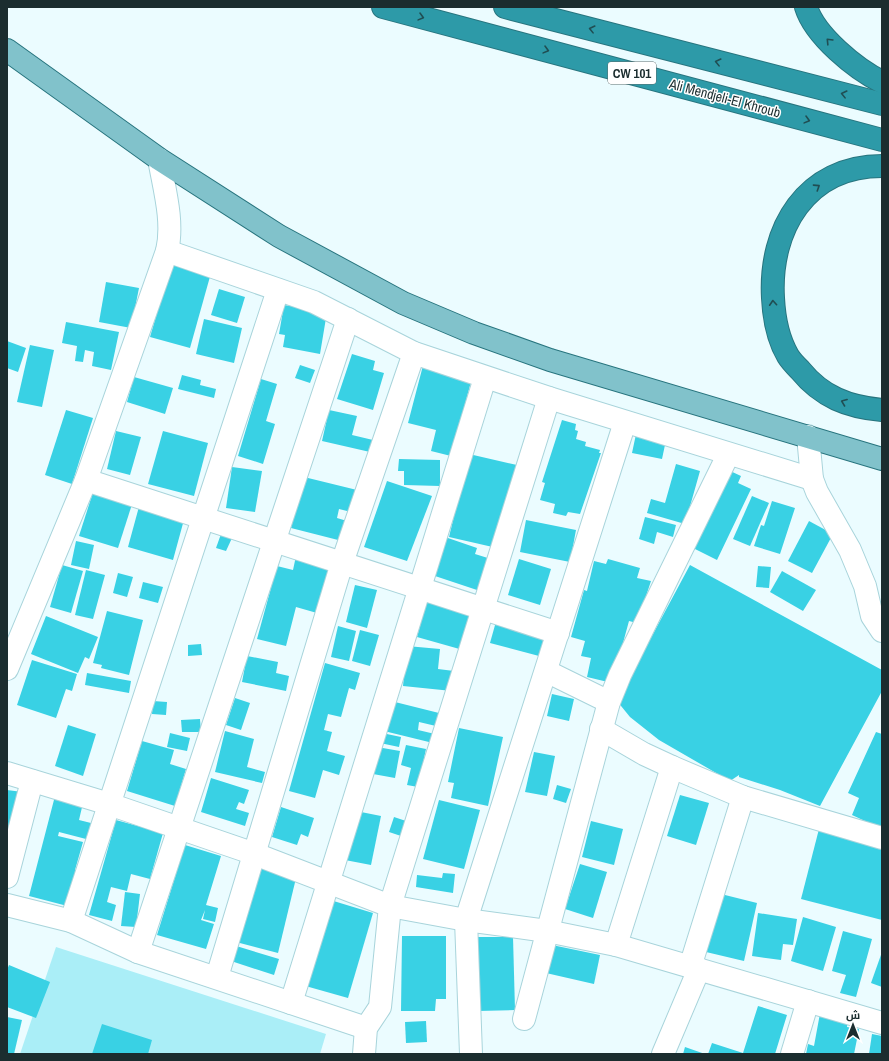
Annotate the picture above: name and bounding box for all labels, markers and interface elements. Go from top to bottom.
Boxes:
one-way arrow [417,12,424,21]
one-way arrow [589,26,596,34]
one-way arrow [826,38,834,46]
one-way arrow [542,45,549,54]
one-way arrow [715,58,722,67]
road number: CW 101 [608,62,656,84]
street label: Ali Mendjeli-El Khroub [667,74,782,121]
one-way arrow [841,90,848,99]
one-way arrow [803,115,810,124]
one-way arrow [813,184,820,192]
one-way arrow [769,299,778,306]
one-way arrow [841,399,848,407]
north arrow [833,1005,873,1045]
text: ش [846,1008,860,1022]

